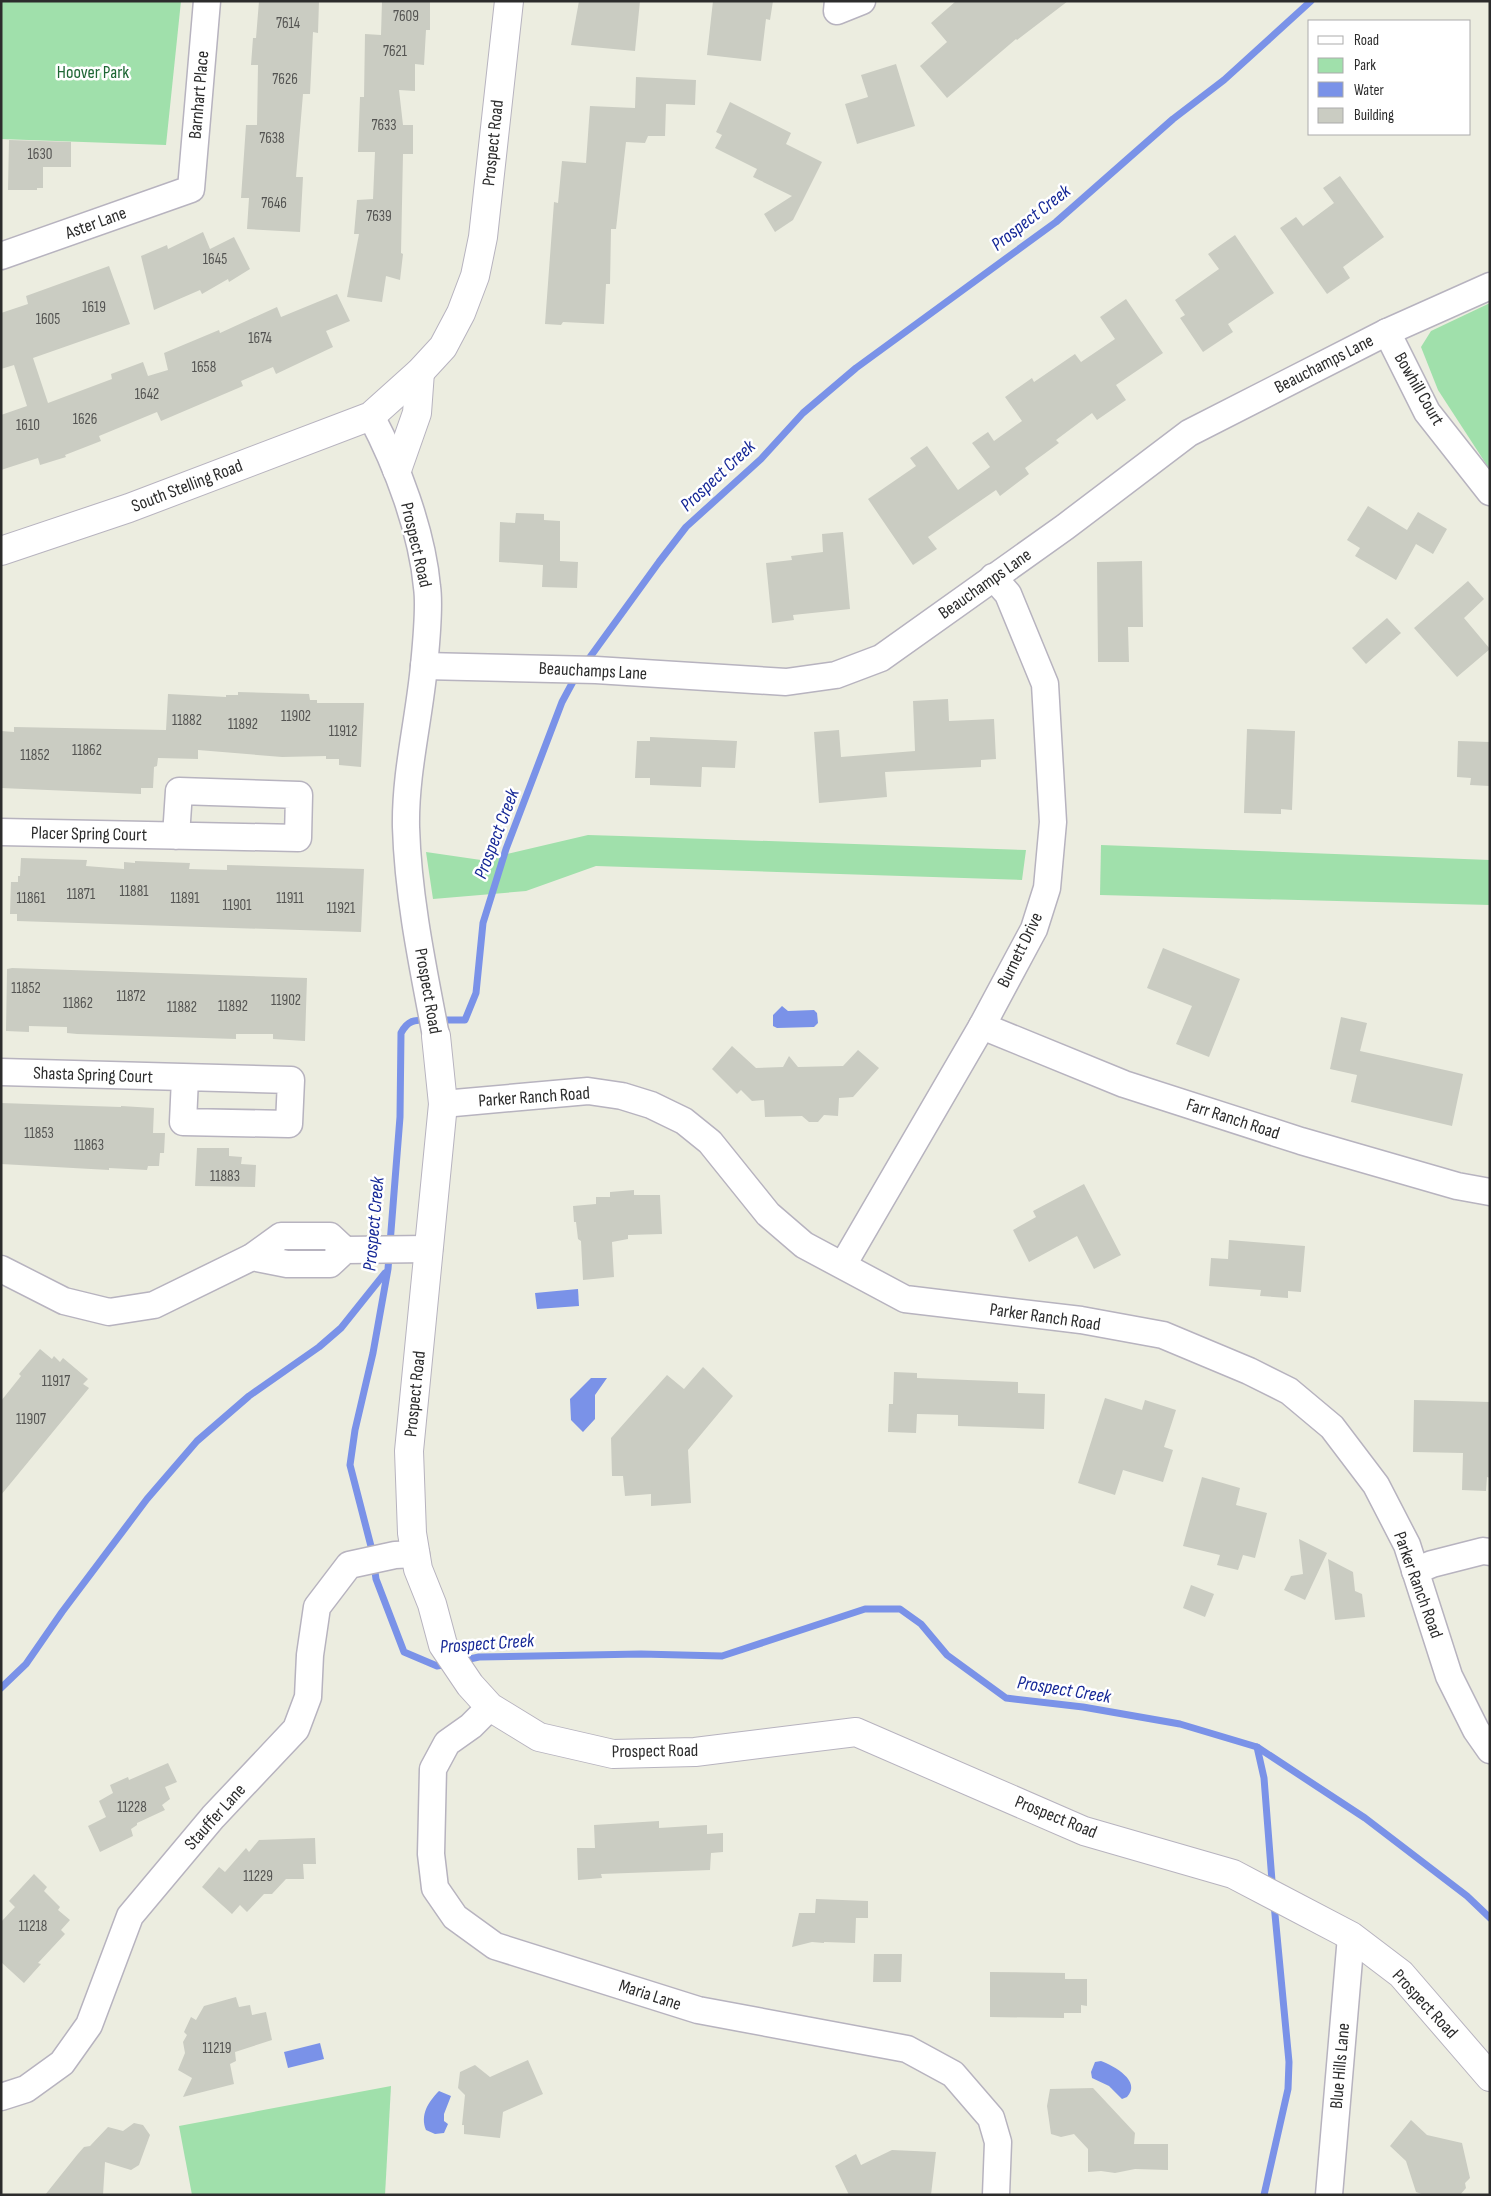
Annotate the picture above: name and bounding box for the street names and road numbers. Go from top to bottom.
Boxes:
street label: Barnhart Place [185,50,213,140]
street label: Prospect Road [478,99,508,187]
street label: Aster Lane [62,202,129,244]
street label: Beauchamps Lane [1271,330,1377,398]
street label: Bowhill Court [1390,349,1448,430]
street label: South Stelling Road [129,455,245,517]
street label: Prospect Road [396,500,436,590]
street label: Beauchamps Lane [935,544,1035,624]
street label: Beauchamps Lane [538,658,648,684]
street label: Placer Spring Court [31,822,148,846]
street label: Burnett Drive [993,909,1047,991]
street label: Prospect Road [410,947,446,1035]
street label: Shasta Spring Court [33,1062,154,1088]
street label: Parker Ranch Road [478,1083,590,1111]
street label: Farr Ranch Road [1184,1094,1282,1144]
street label: Parker Ranch Road [988,1299,1102,1335]
street label: Prospect Road [400,1350,430,1438]
street label: Parker Ranch Road [1389,1529,1447,1641]
street label: Prospect Road [612,1740,698,1762]
street label: Stauffer Lane [180,1780,250,1854]
street label: Prospect Road [1012,1791,1100,1843]
street label: Prospect Road [1388,1965,1462,2043]
street label: Maria Lane [616,1975,684,2015]
street label: Blue Hills Lane [1326,2022,1354,2110]

